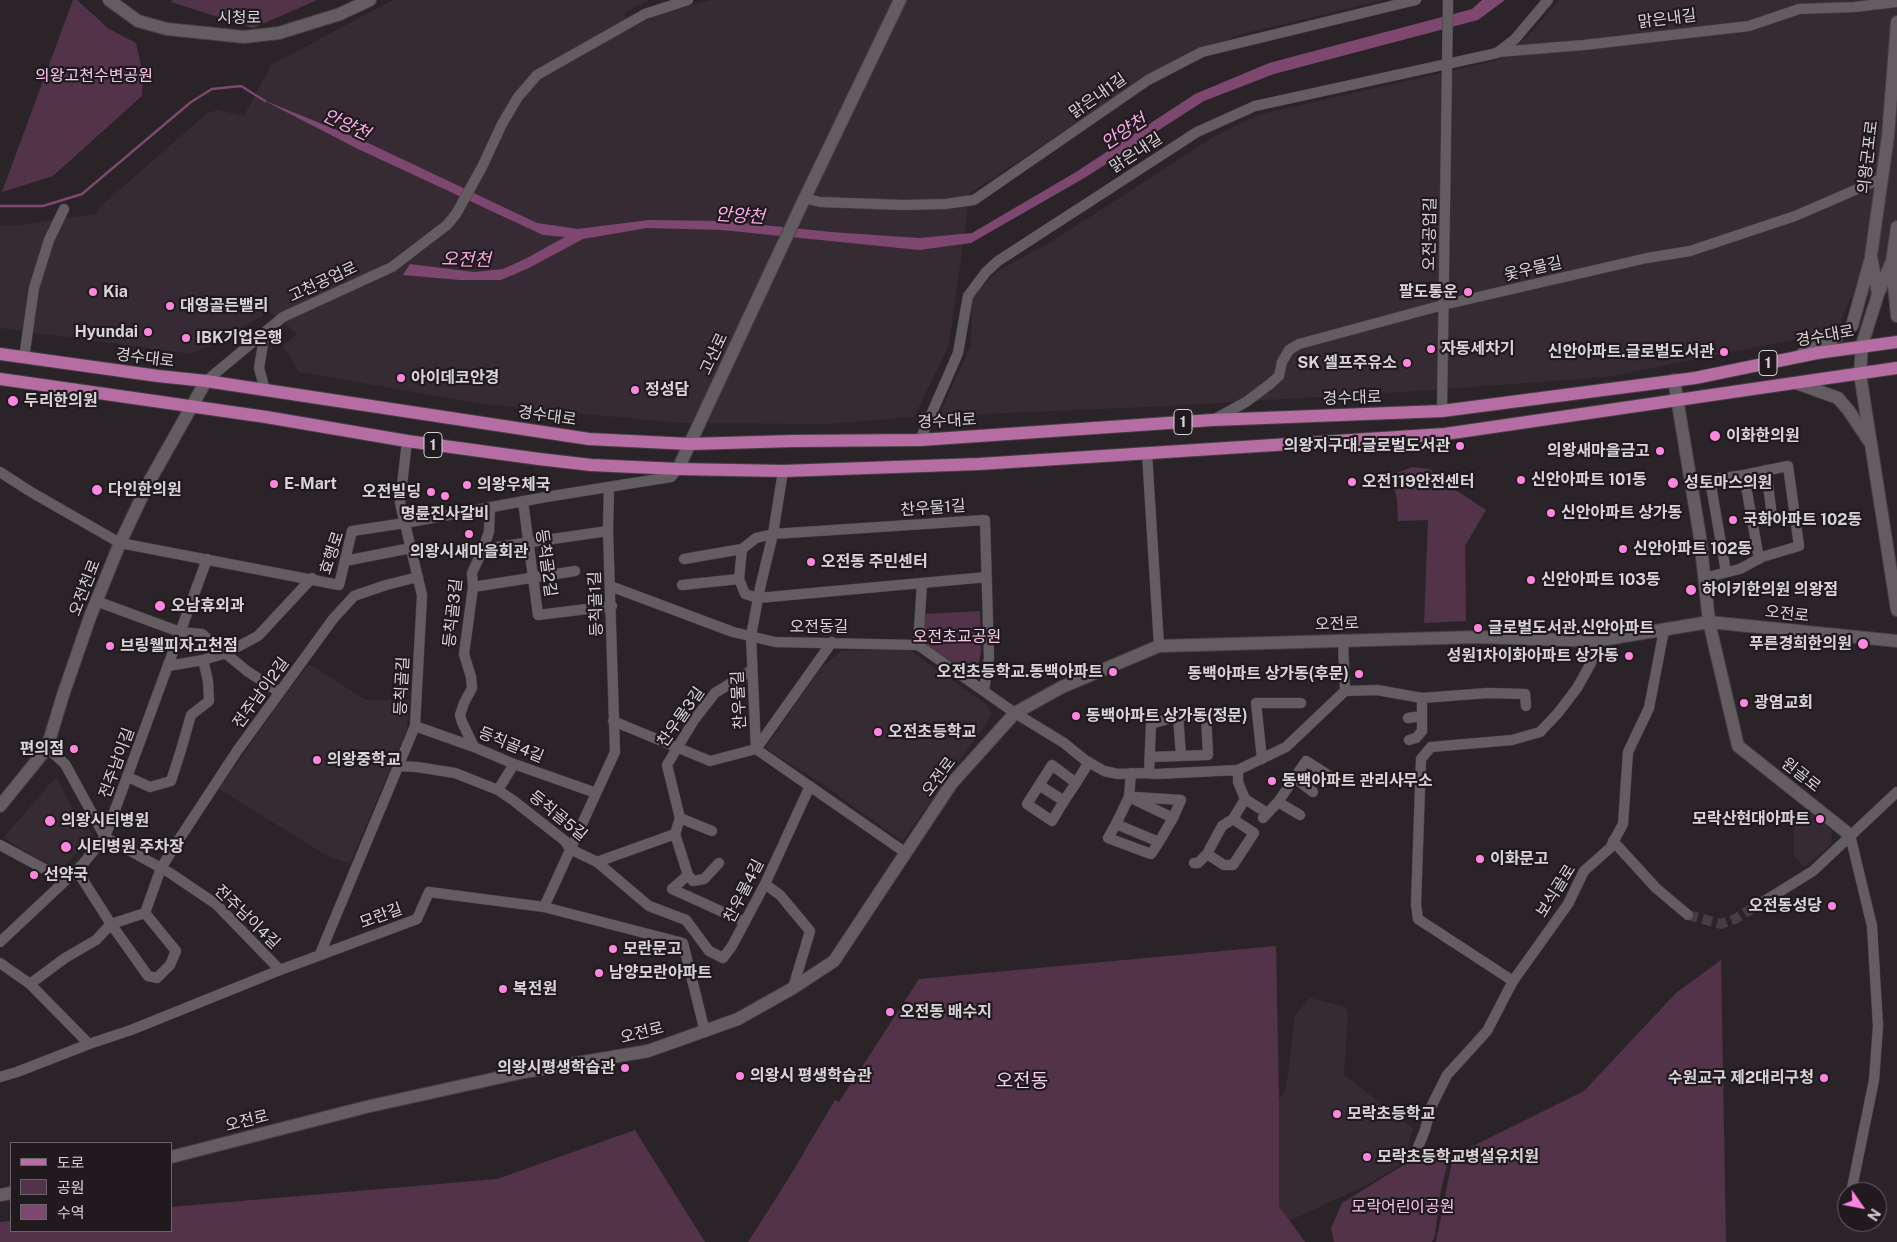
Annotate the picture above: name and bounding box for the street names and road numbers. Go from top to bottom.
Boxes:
street label: 맑은내길 [1637,6,1697,32]
street label: 시청로 [217,8,261,28]
street label: 맑은내1길 [1066,69,1130,123]
street label: 의왕군포로 [1854,119,1882,195]
street label: 맑은내길 [1106,129,1166,177]
street label: 오전공업길 [1420,197,1440,271]
street label: 옻우물길 [1502,253,1564,285]
street label: 고천공업로 [286,258,360,306]
street label: 경수대로 [1794,321,1856,351]
street label: 고산로 [696,330,732,378]
street label: 경수대로 [115,345,175,371]
road number: 1 [1759,350,1777,376]
street label: 경수대로 [1322,387,1382,409]
street label: 경수대로 [517,402,577,430]
street label: 경수대로 [917,410,977,432]
road number: 1 [1174,410,1192,434]
road number: 1 [424,432,442,458]
street label: 찬우물1길 [900,496,966,520]
street label: 등칙골2길 [532,528,560,598]
street label: 효행로 [316,529,348,577]
street label: 오전천로 [65,557,105,619]
street label: 등칙골1길 [585,571,607,637]
street label: 등칙골3길 [440,578,466,648]
street label: 오전로 [1764,602,1810,626]
street label: 오전로 [1315,614,1359,634]
street label: 오전동길 [790,617,848,637]
street label: 전주남이2길 [229,654,293,732]
street label: 등칙골길 [391,656,413,716]
street label: 찬우물길 [728,670,750,730]
street label: 찬우물3길 [653,683,709,751]
street label: 등칙골4길 [475,723,547,767]
street label: 전주남이길 [95,725,139,801]
street label: 오전로 [918,754,960,800]
street label: 원골로 [1778,754,1824,796]
street label: 등칙골5길 [525,787,591,845]
street label: 찬우물4길 [720,856,768,926]
street label: 보식골로 [1532,861,1580,921]
street label: 전주남이4길 [210,881,284,953]
street label: 모란길 [357,899,405,933]
street label: 오전로 [618,1018,666,1048]
street label: 오전로 [223,1106,271,1136]

